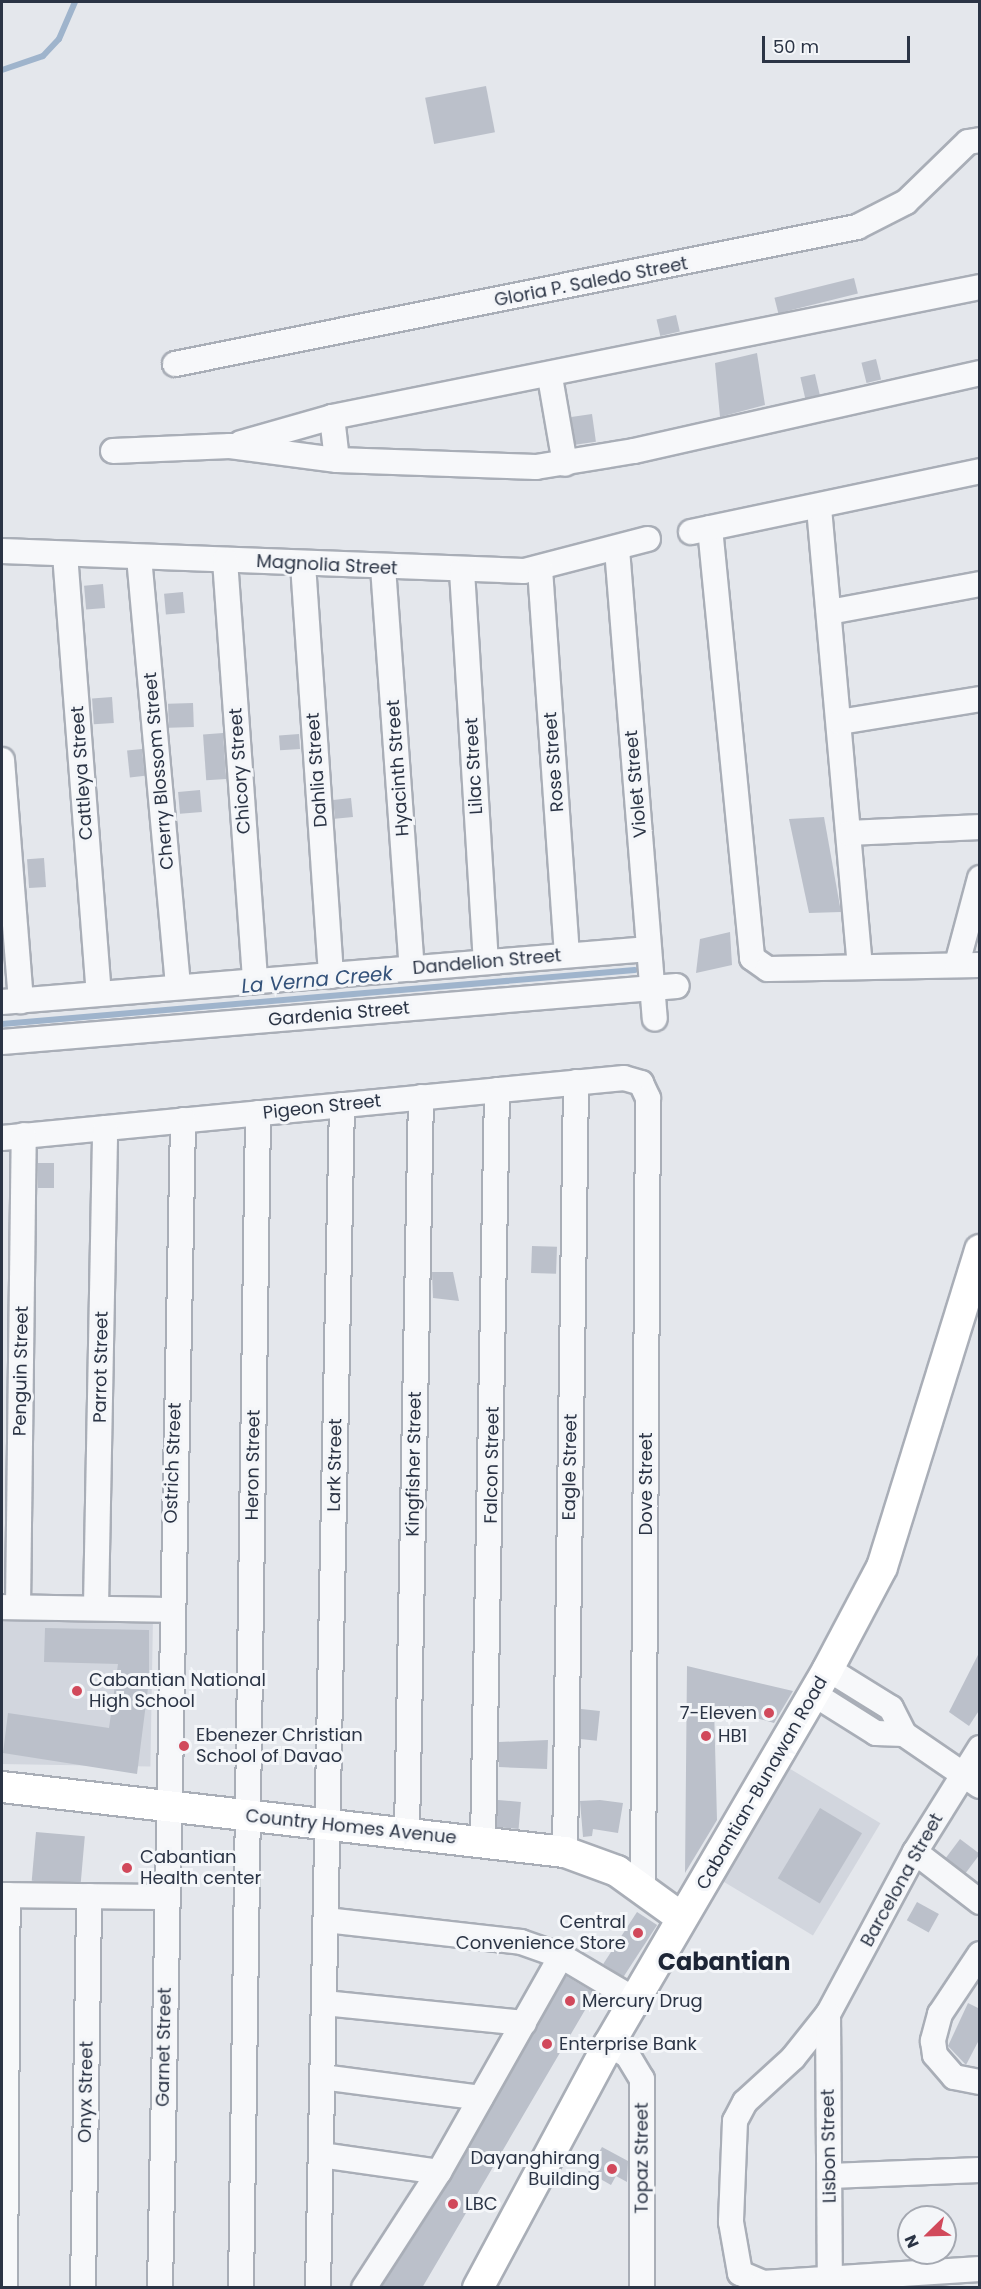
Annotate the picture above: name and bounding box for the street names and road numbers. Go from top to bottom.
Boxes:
street label: Gloria P. Saledo Street [492,253,690,311]
street label: Magnolia Street [256,551,398,579]
street label: Cherry Blossom Street [140,671,178,871]
street label: Hyacinth Street [382,699,414,837]
street label: Cattleya Street [67,705,97,841]
street label: Chicory Street [225,707,255,835]
street label: Rose Street [540,711,568,813]
street label: Dahlia Street [302,712,332,828]
street label: Lilac Street [461,717,487,815]
street label: Violet Street [621,729,651,839]
street label: Dandelion Street [412,945,562,979]
street label: Gardenia Street [267,997,411,1031]
street label: Pigeon Street [262,1090,382,1124]
street label: Penguin Street [9,1306,33,1436]
street label: Parrot Street [89,1311,113,1423]
street label: Kingfisher Street [402,1391,426,1537]
street label: Ostrich Street [160,1402,186,1524]
street label: Falcon Street [480,1406,504,1524]
street label: Heron Street [241,1409,265,1521]
street label: Eagle Street [558,1413,582,1521]
street label: Lark Street [323,1418,347,1512]
street label: Dove Street [635,1432,657,1536]
street label: Cabantian-Bunawan Road [692,1672,832,1894]
street label: Country Homes Avenue [244,1805,458,1849]
street label: Barcelona Street [856,1810,948,1950]
street label: Garnet Street [152,1987,176,2107]
street label: Onyx Street [74,2041,98,2143]
street label: Lisbon Street [817,2089,841,2203]
street label: Topaz Street [631,2102,653,2214]

